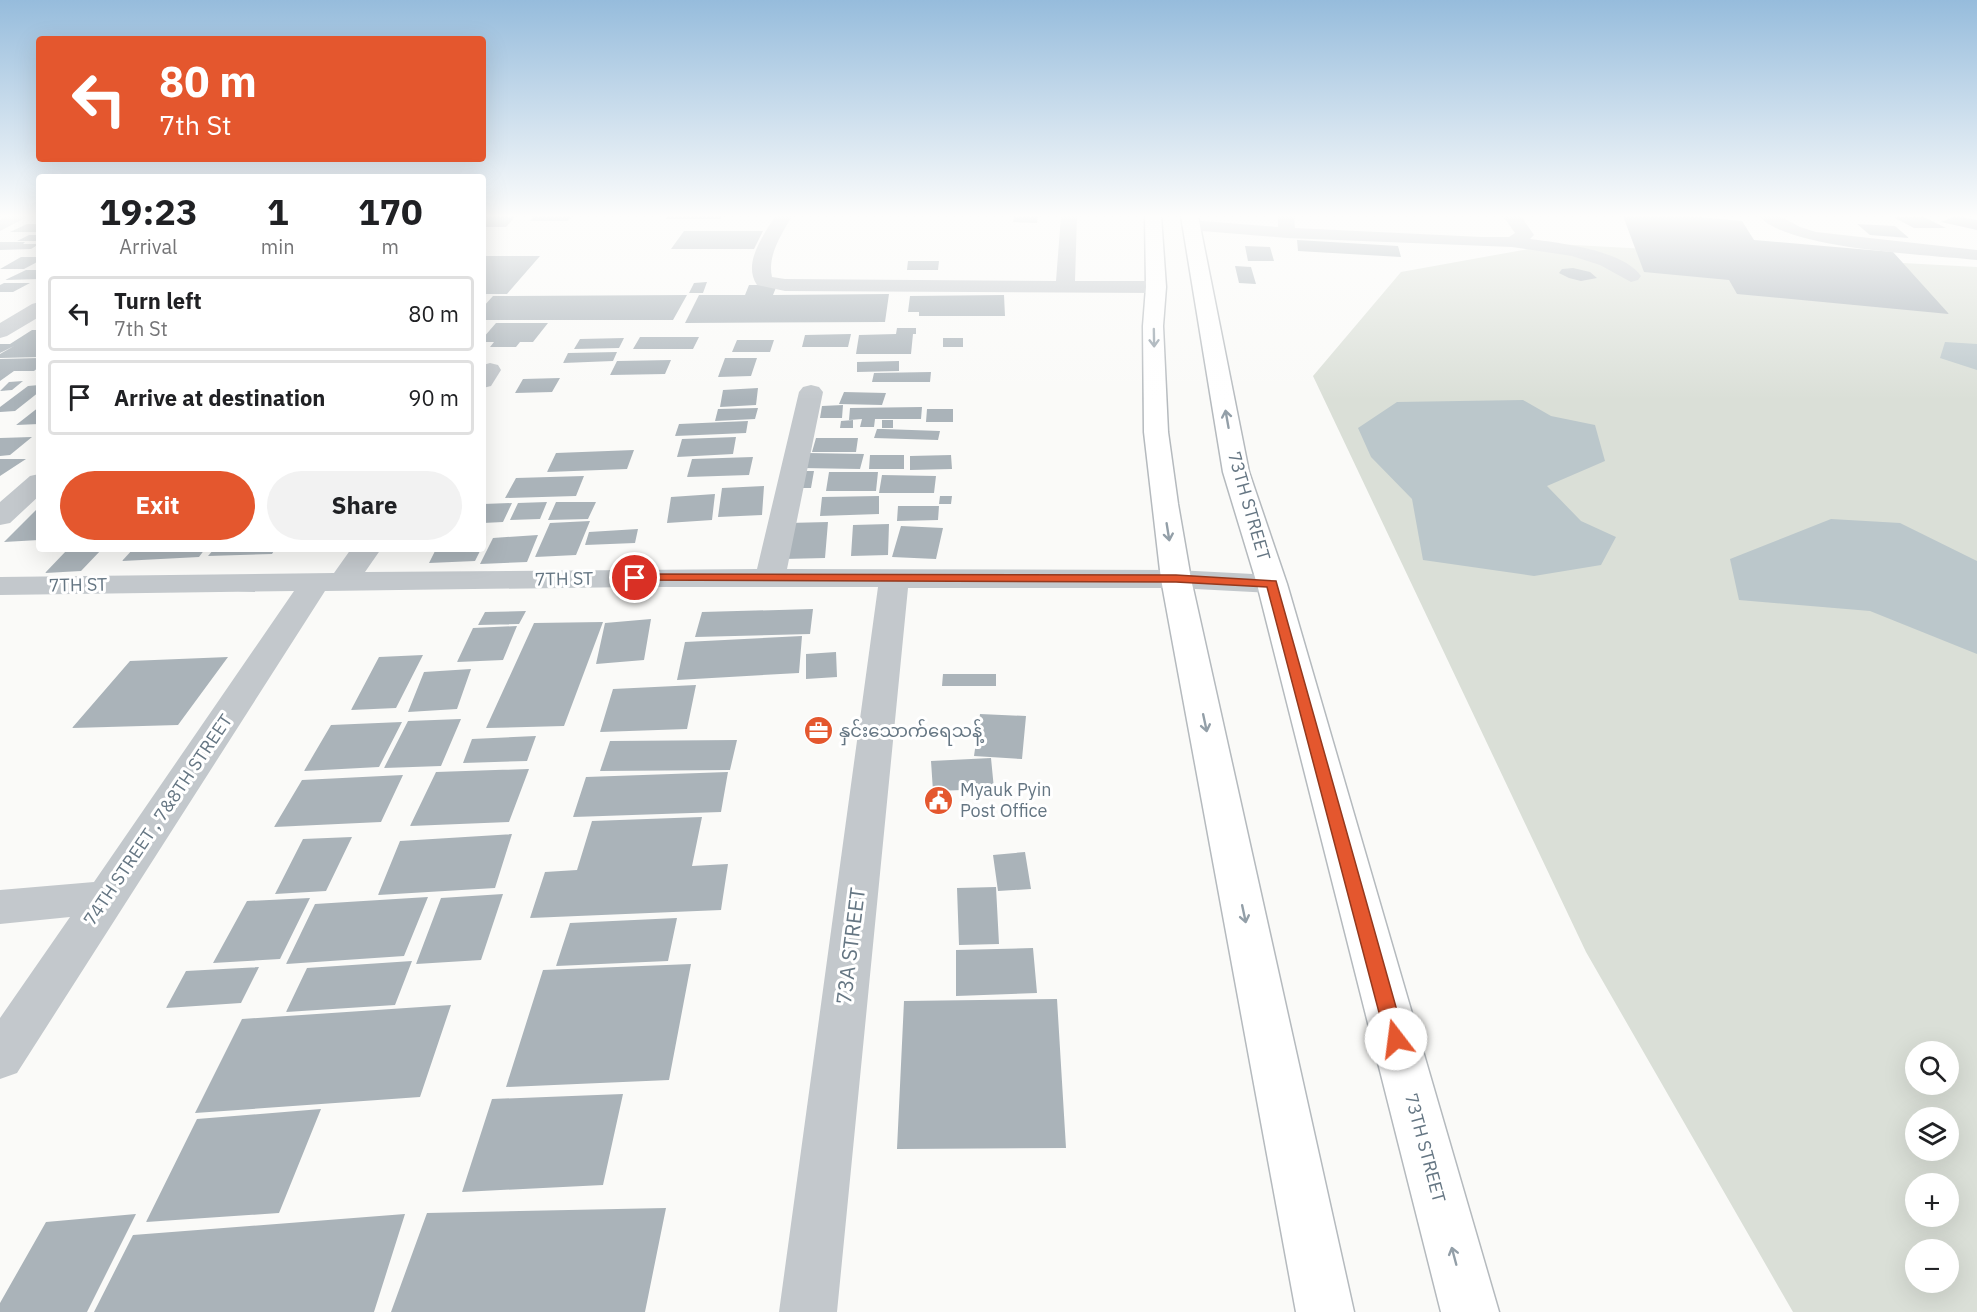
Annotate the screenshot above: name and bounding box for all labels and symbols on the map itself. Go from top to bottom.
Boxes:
one-way arrow [1148,327,1159,347]
one-way arrow [1221,410,1232,430]
street label: 73TH STREET [1223,449,1276,563]
one-way arrow [1163,522,1174,541]
pin [609,552,660,603]
street label: 7TH ST [534,566,593,591]
street label: 7TH ST [48,572,107,597]
street label: 74TH STREET , 7&8TH STREET [78,710,237,930]
one-way arrow [1200,713,1211,733]
office icon: နှင်းသောက်ရေသန့် [802,715,834,747]
place label: နှင်းသောက်ရေသန့် [839,718,985,746]
place label: Myauk Pyin Post Office [960,778,1052,822]
public building icon: Myauk Pyin Post Office [923,784,955,816]
street label: 73A STREET [829,886,871,1006]
one-way arrow [1239,904,1250,924]
position arrow [1364,1007,1428,1071]
street label: 73TH STREET [1400,1091,1451,1205]
one-way arrow [1448,1246,1460,1265]

